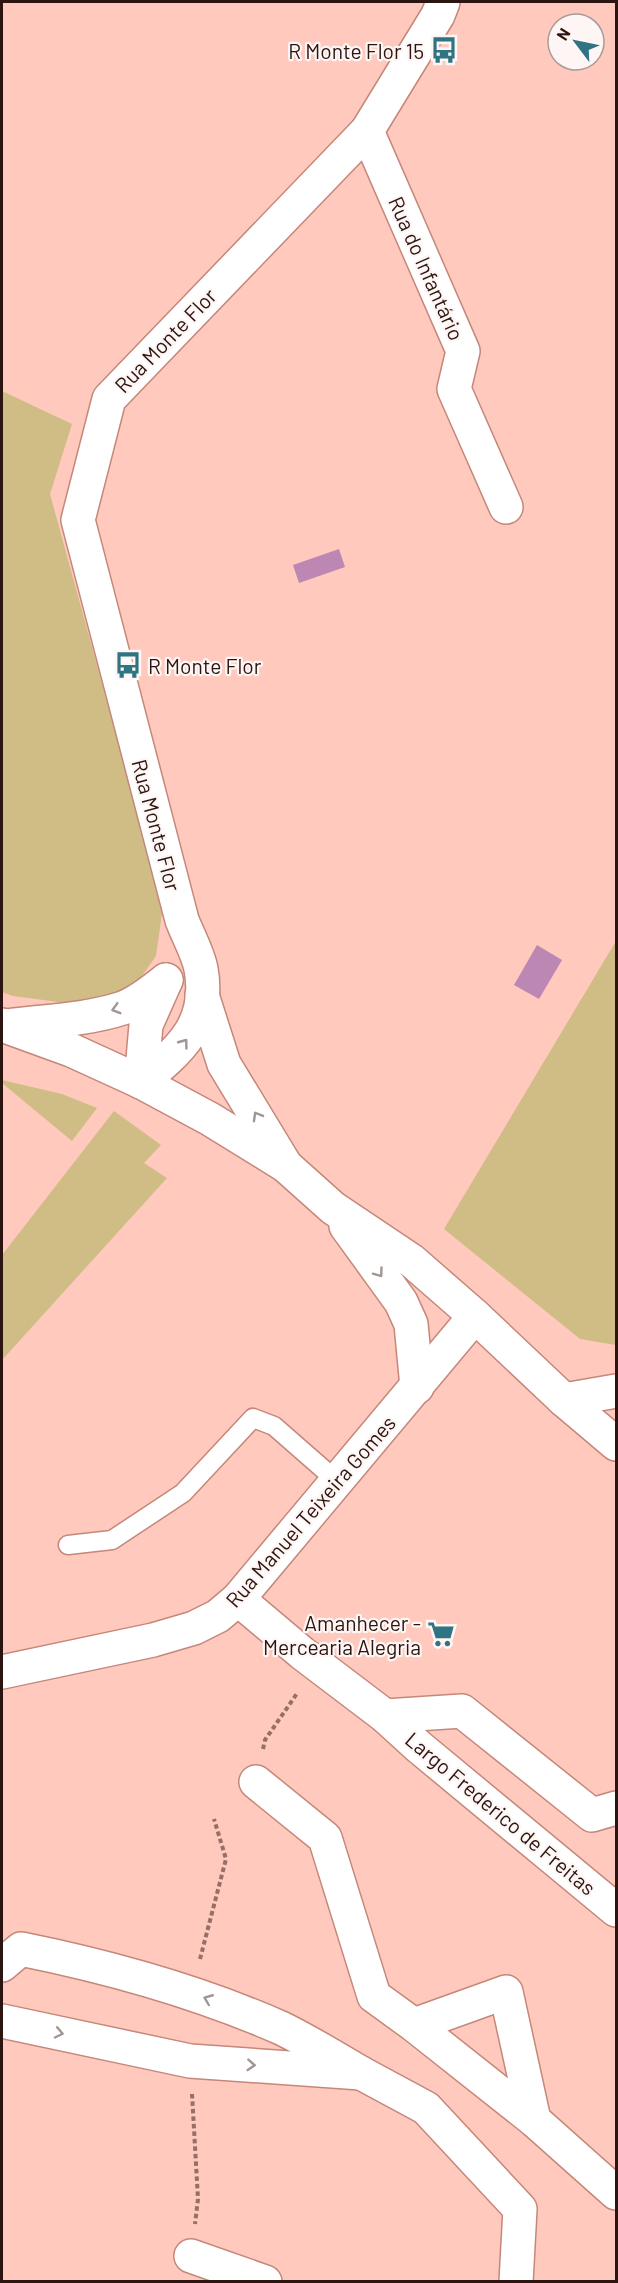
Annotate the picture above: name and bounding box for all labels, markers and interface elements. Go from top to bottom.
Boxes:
north arrow [546,12,606,72]
text: N [552,24,574,43]
bus stop icon: R Monte Flor 15 [429,35,459,65]
place label: R Monte Flor 15 [288,38,424,63]
street label: Rua do Infantário [384,192,470,344]
street label: Rua Monte Flor [109,282,221,397]
bus stop icon: R Monte Flor [113,650,143,680]
place label: R Monte Flor [148,653,262,678]
street label: Rua Monte Flor [127,756,187,894]
one-way arrow [111,1002,122,1014]
one-way arrow [177,1038,188,1049]
one-way arrow [252,1112,264,1122]
one-way arrow [372,1266,383,1277]
street label: Rua Manuel Teixeira Gomes [220,1410,400,1612]
place label: Amanhecer - Mercearia Alegria [263,1610,421,1659]
supermarket icon: Amanhecer - Mercearia Alegria [426,1619,456,1649]
street label: Largo Frederico de Freitas [401,1726,601,1900]
one-way arrow [204,1994,214,2007]
one-way arrow [53,2026,63,2039]
one-way arrow [246,2058,255,2071]

